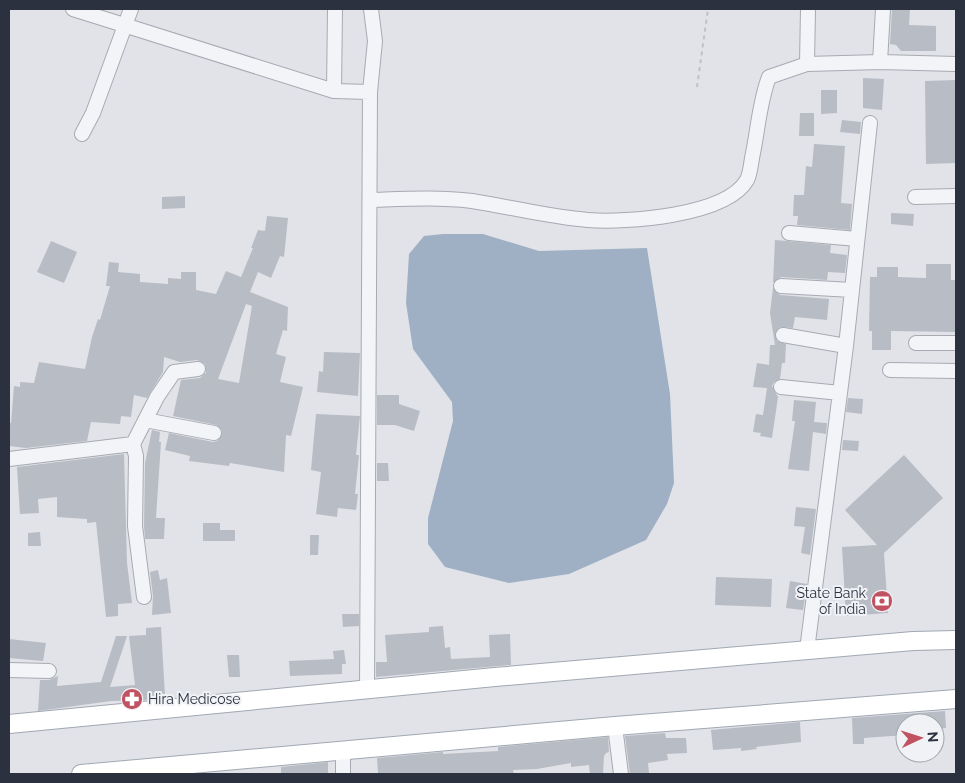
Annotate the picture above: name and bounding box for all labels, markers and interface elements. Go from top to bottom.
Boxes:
place label: State Bank of India [796,585,867,617]
bank icon: State Bank of India [870,589,894,613]
pharmacy icon: Hira Medicose [120,687,144,711]
place label: Hira Medicose [148,691,241,707]
north arrow [895,713,945,763]
text: N [925,731,941,743]

